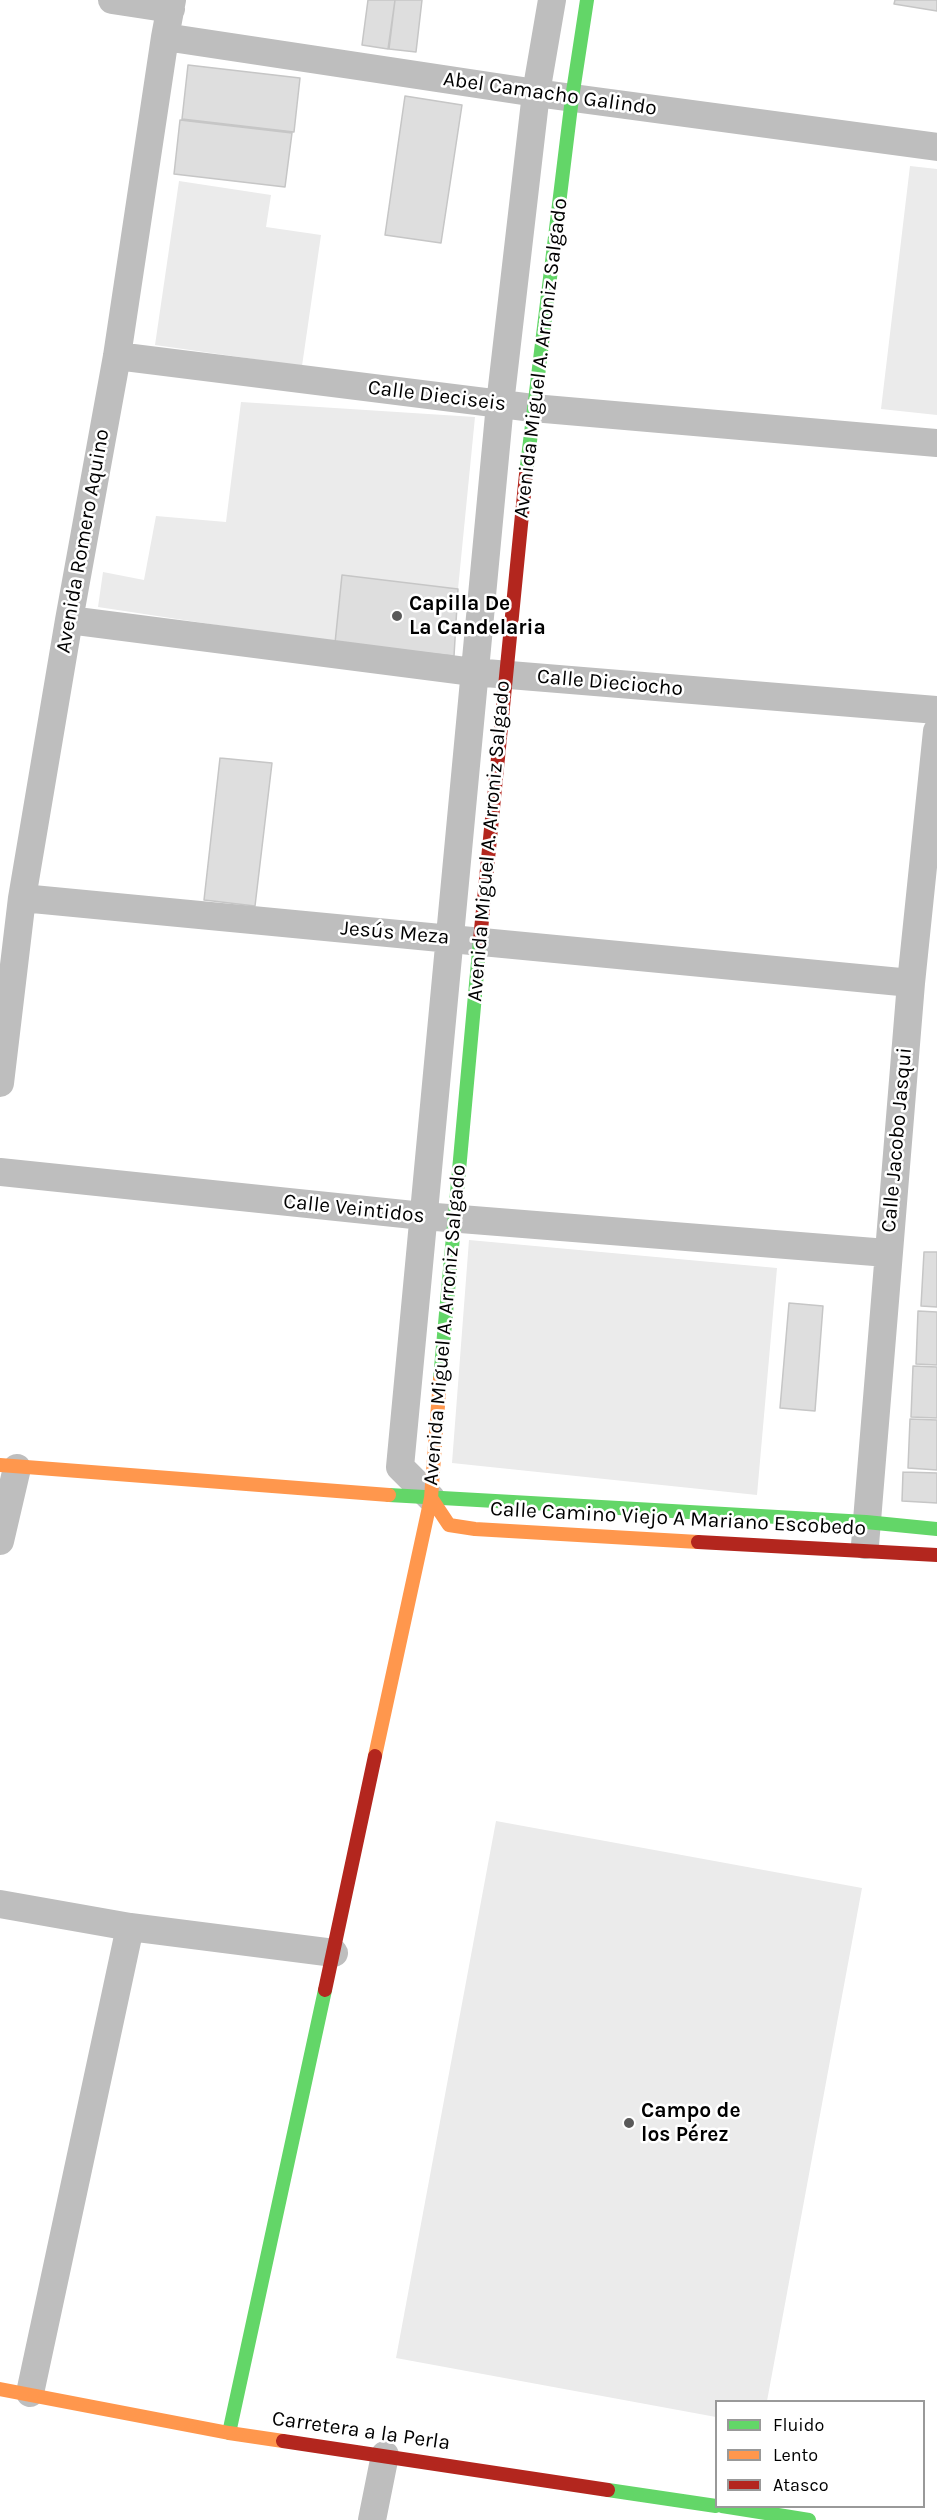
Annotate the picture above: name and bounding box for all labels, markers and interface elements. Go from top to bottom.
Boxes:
street label: Abel Camacho Galindo [442,67,658,121]
street label: Avenida Miguel A. Arroniz Salgado [509,197,573,519]
street label: Calle Dieciseis [366,375,508,417]
street label: Avenida Romero Aquino [51,427,115,655]
place label: Capilla De La Candelaria [409,591,546,641]
marker: Capilla De La Candelaria [390,609,404,623]
street label: Calle Dieciocho [536,664,684,702]
street label: Avenida Miguel A. Arroniz Salgado [462,680,516,1002]
street label: Jesús Meza [340,916,450,950]
street label: Calle Jacobo Jasqui [876,1046,918,1234]
street label: Avenida Miguel A. Arroniz Salgado [418,1164,472,1486]
street label: Calle Veintidos [282,1189,426,1229]
street label: Calle Camino Viejo A Mariano Escobedo [489,1497,867,1541]
place label: Campo de los Pérez [641,2098,741,2148]
marker: Campo de los Pérez [622,2116,636,2130]
legend [715,2400,925,2508]
street label: Carretera a la Perla [270,2406,452,2456]
text: Fluido [773,2414,824,2436]
text: Lento [773,2444,818,2466]
text: Atasco [773,2474,829,2496]

